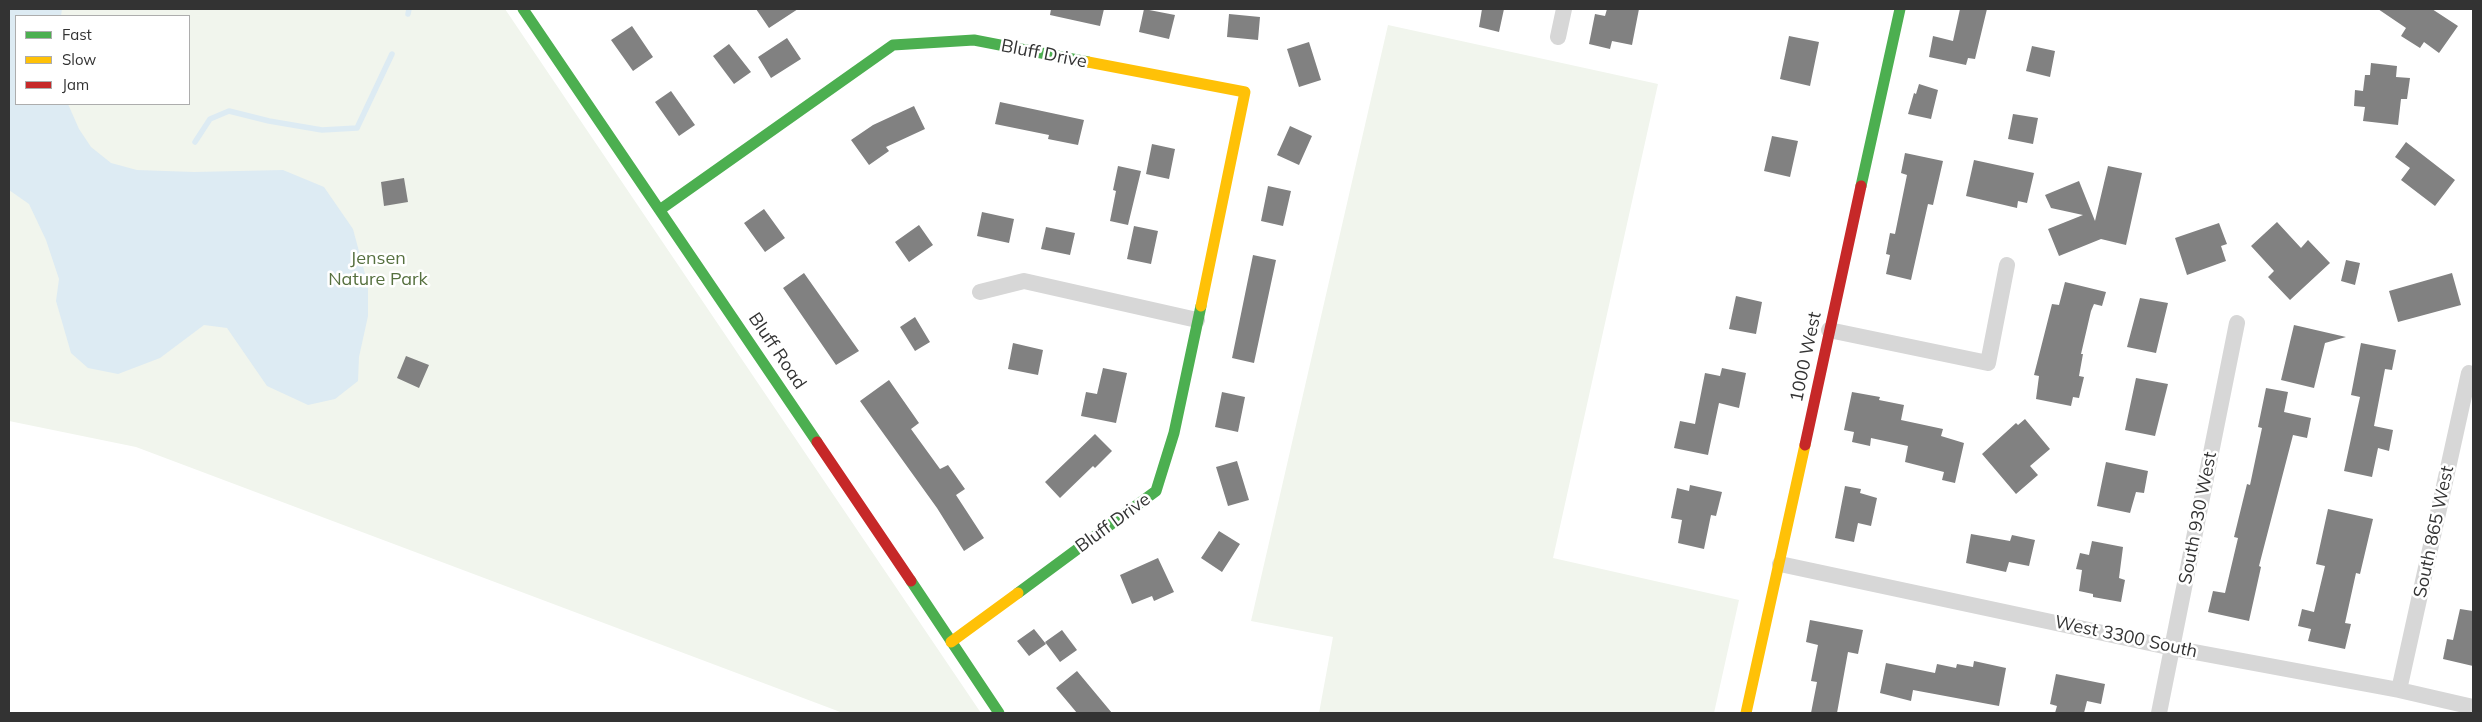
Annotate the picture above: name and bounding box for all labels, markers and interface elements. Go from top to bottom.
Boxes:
legend [15,15,190,105]
text: Fast [62,25,92,44]
street label: Bluff Drive [999,35,1089,73]
text: Slow [62,50,96,69]
text: Jam [62,75,89,94]
park label: Jensen Nature Park [328,248,428,290]
street label: Bluff Road [744,309,810,393]
street label: 1000 West [1786,310,1826,404]
street label: South 930 West [2175,450,2221,586]
street label: South 865 West [2409,464,2459,600]
street label: Bluff Drive [1071,489,1155,557]
street label: West 3300 South [2053,611,2199,663]

